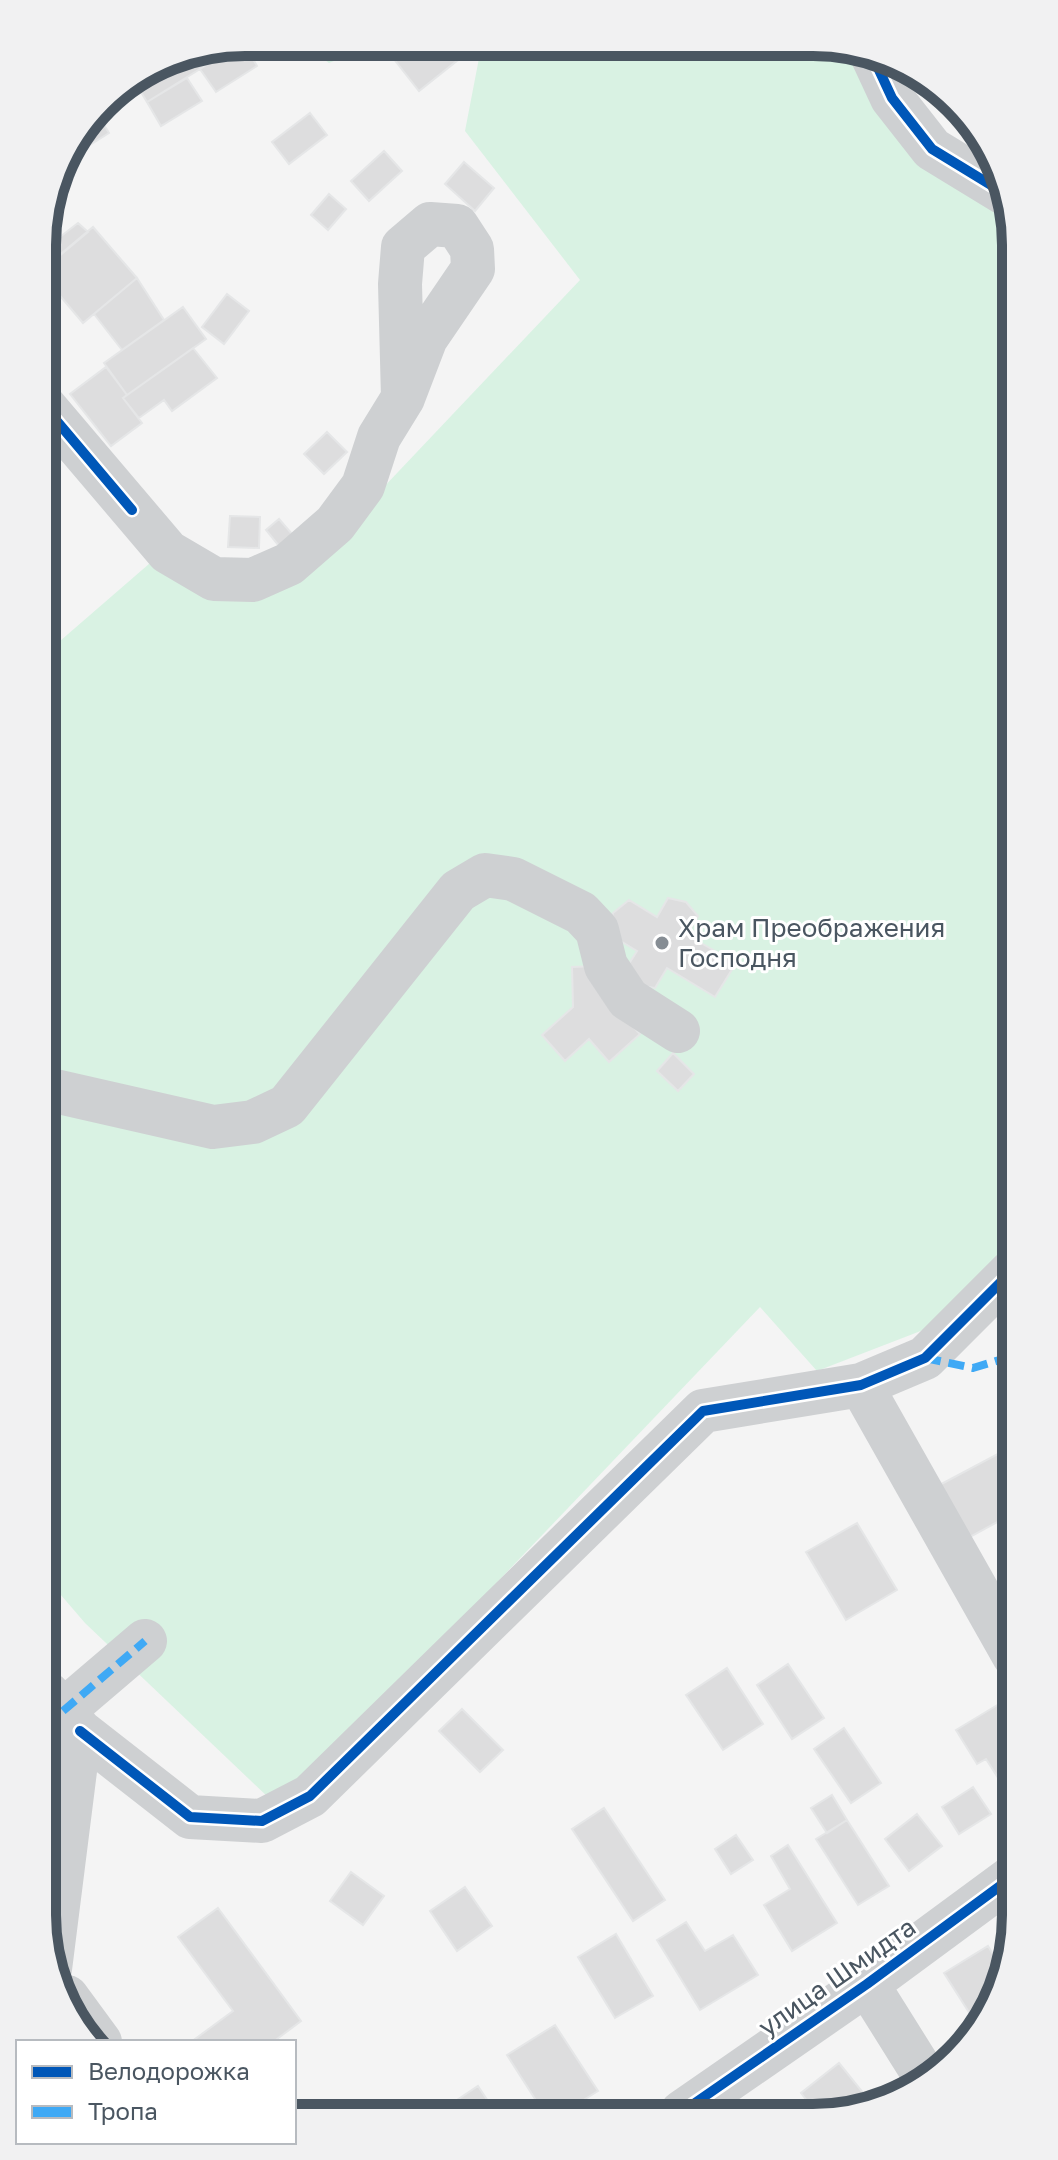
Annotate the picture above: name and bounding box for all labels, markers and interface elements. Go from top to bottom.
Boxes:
place label: Храм Преображения Господня [678,912,945,973]
marker: Храм Преображения Господня [653,934,671,952]
street label: улица Шмидта [752,1911,921,2042]
legend [16,2040,296,2144]
text: Велодорожка [88,2056,250,2085]
text: Тропа [88,2096,158,2125]

